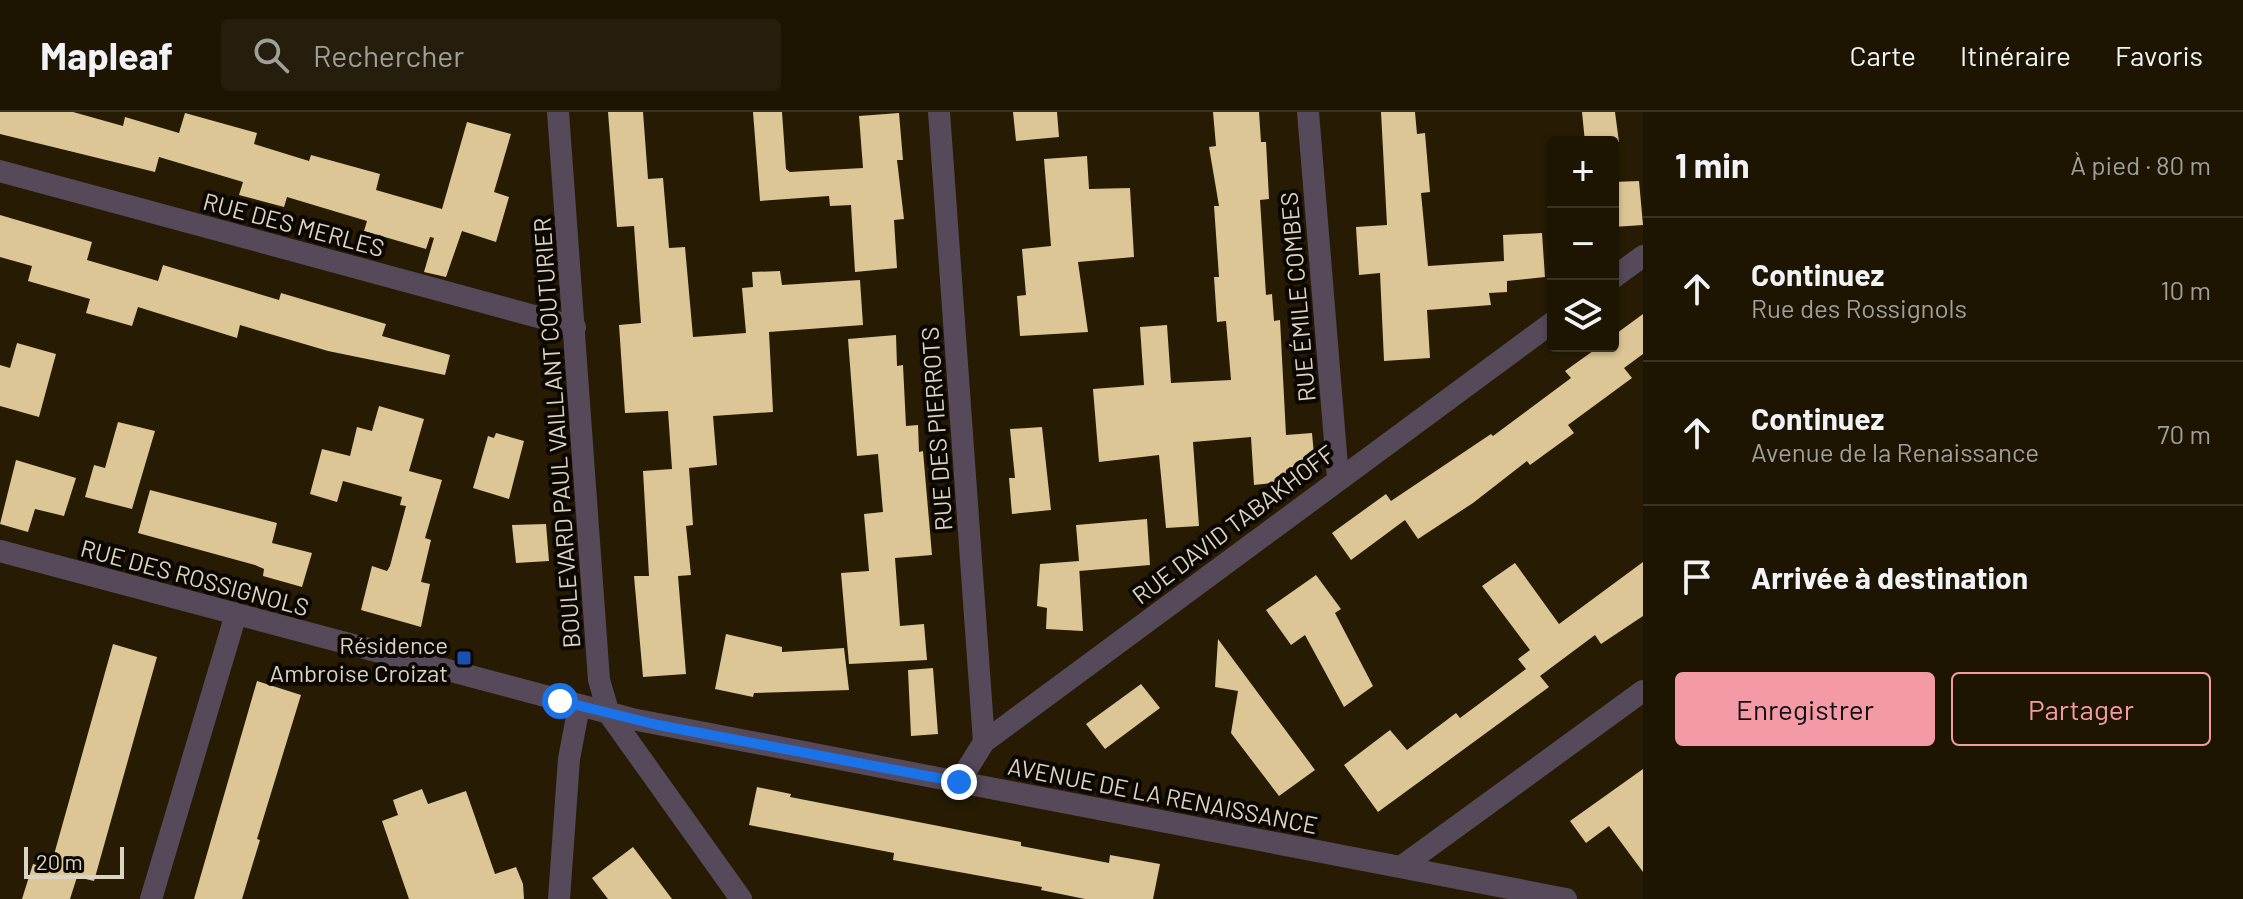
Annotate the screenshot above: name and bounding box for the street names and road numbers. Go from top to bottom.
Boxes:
street label: RUE DES MERLES [200,186,388,262]
street label: RUE ÉMILE COMBES [1273,191,1321,403]
street label: BOULEVARD PAUL VAILLANT COUTURIER [526,217,586,649]
street label: RUE DES PIERROTS [914,326,958,532]
street label: RUE DAVID TABAKHOFF [1126,438,1340,610]
street label: RUE DES ROSSIGNOLS [78,533,312,621]
street label: AVENUE DE LA RENAISSANCE [1006,751,1320,839]

